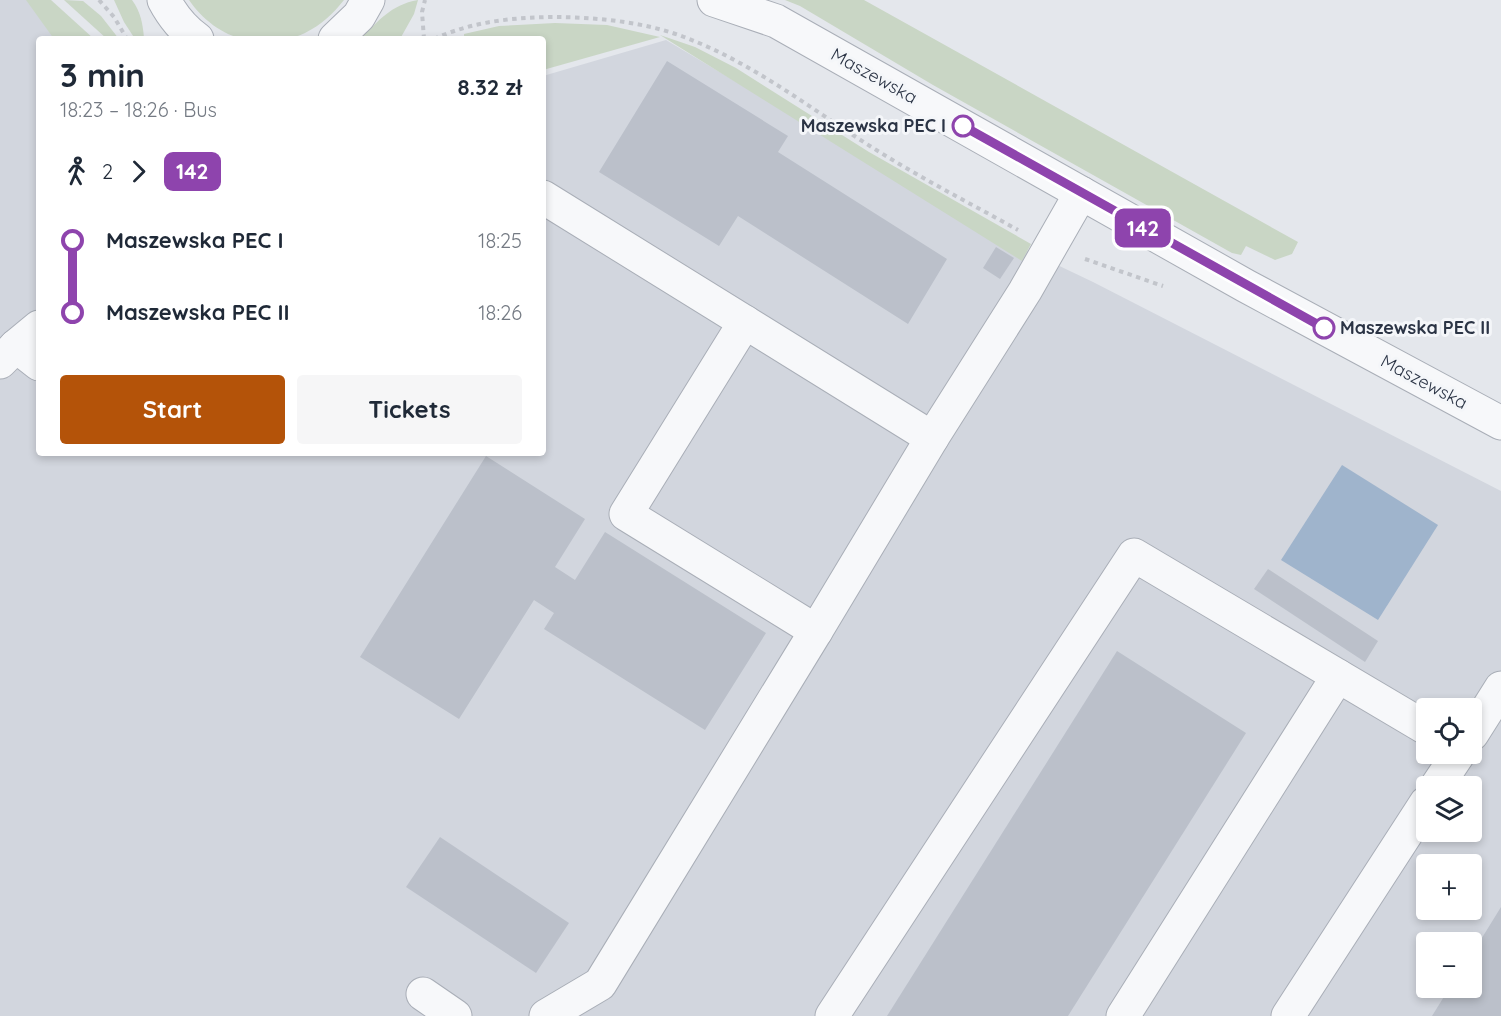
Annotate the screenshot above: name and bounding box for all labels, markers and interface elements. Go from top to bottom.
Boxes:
street label: Maszewska [827,42,921,109]
text: 3 min [60,54,145,95]
text: 8.32 zł [457,73,522,101]
text: 18:23 – 18:26 · Bus [60,97,217,122]
place label: Maszewska PEC I [801,114,946,137]
marker: Maszewska PEC I [952,115,974,137]
icon: walk [60,155,93,188]
icon: forward [122,155,155,188]
text: 142 [176,158,209,184]
text: 2 [102,159,113,184]
line badge: 142 [1108,208,1178,248]
text: 142 [1127,215,1159,241]
text: Maszewska PEC I [106,226,284,254]
text: 18:25 [478,228,522,253]
text: Maszewska PEC II [106,298,290,326]
text: 18:26 [478,300,522,325]
place label: Maszewska PEC II [1340,316,1490,339]
marker: Maszewska PEC II [1313,317,1335,339]
street label: Maszewska [1377,349,1472,414]
button: Start [60,375,285,444]
button: Tickets [297,375,522,444]
map controls [1416,698,1482,998]
button: locate [1416,698,1482,764]
button: layers [1416,776,1482,842]
button: + [1416,854,1482,920]
button: − [1416,932,1482,998]

